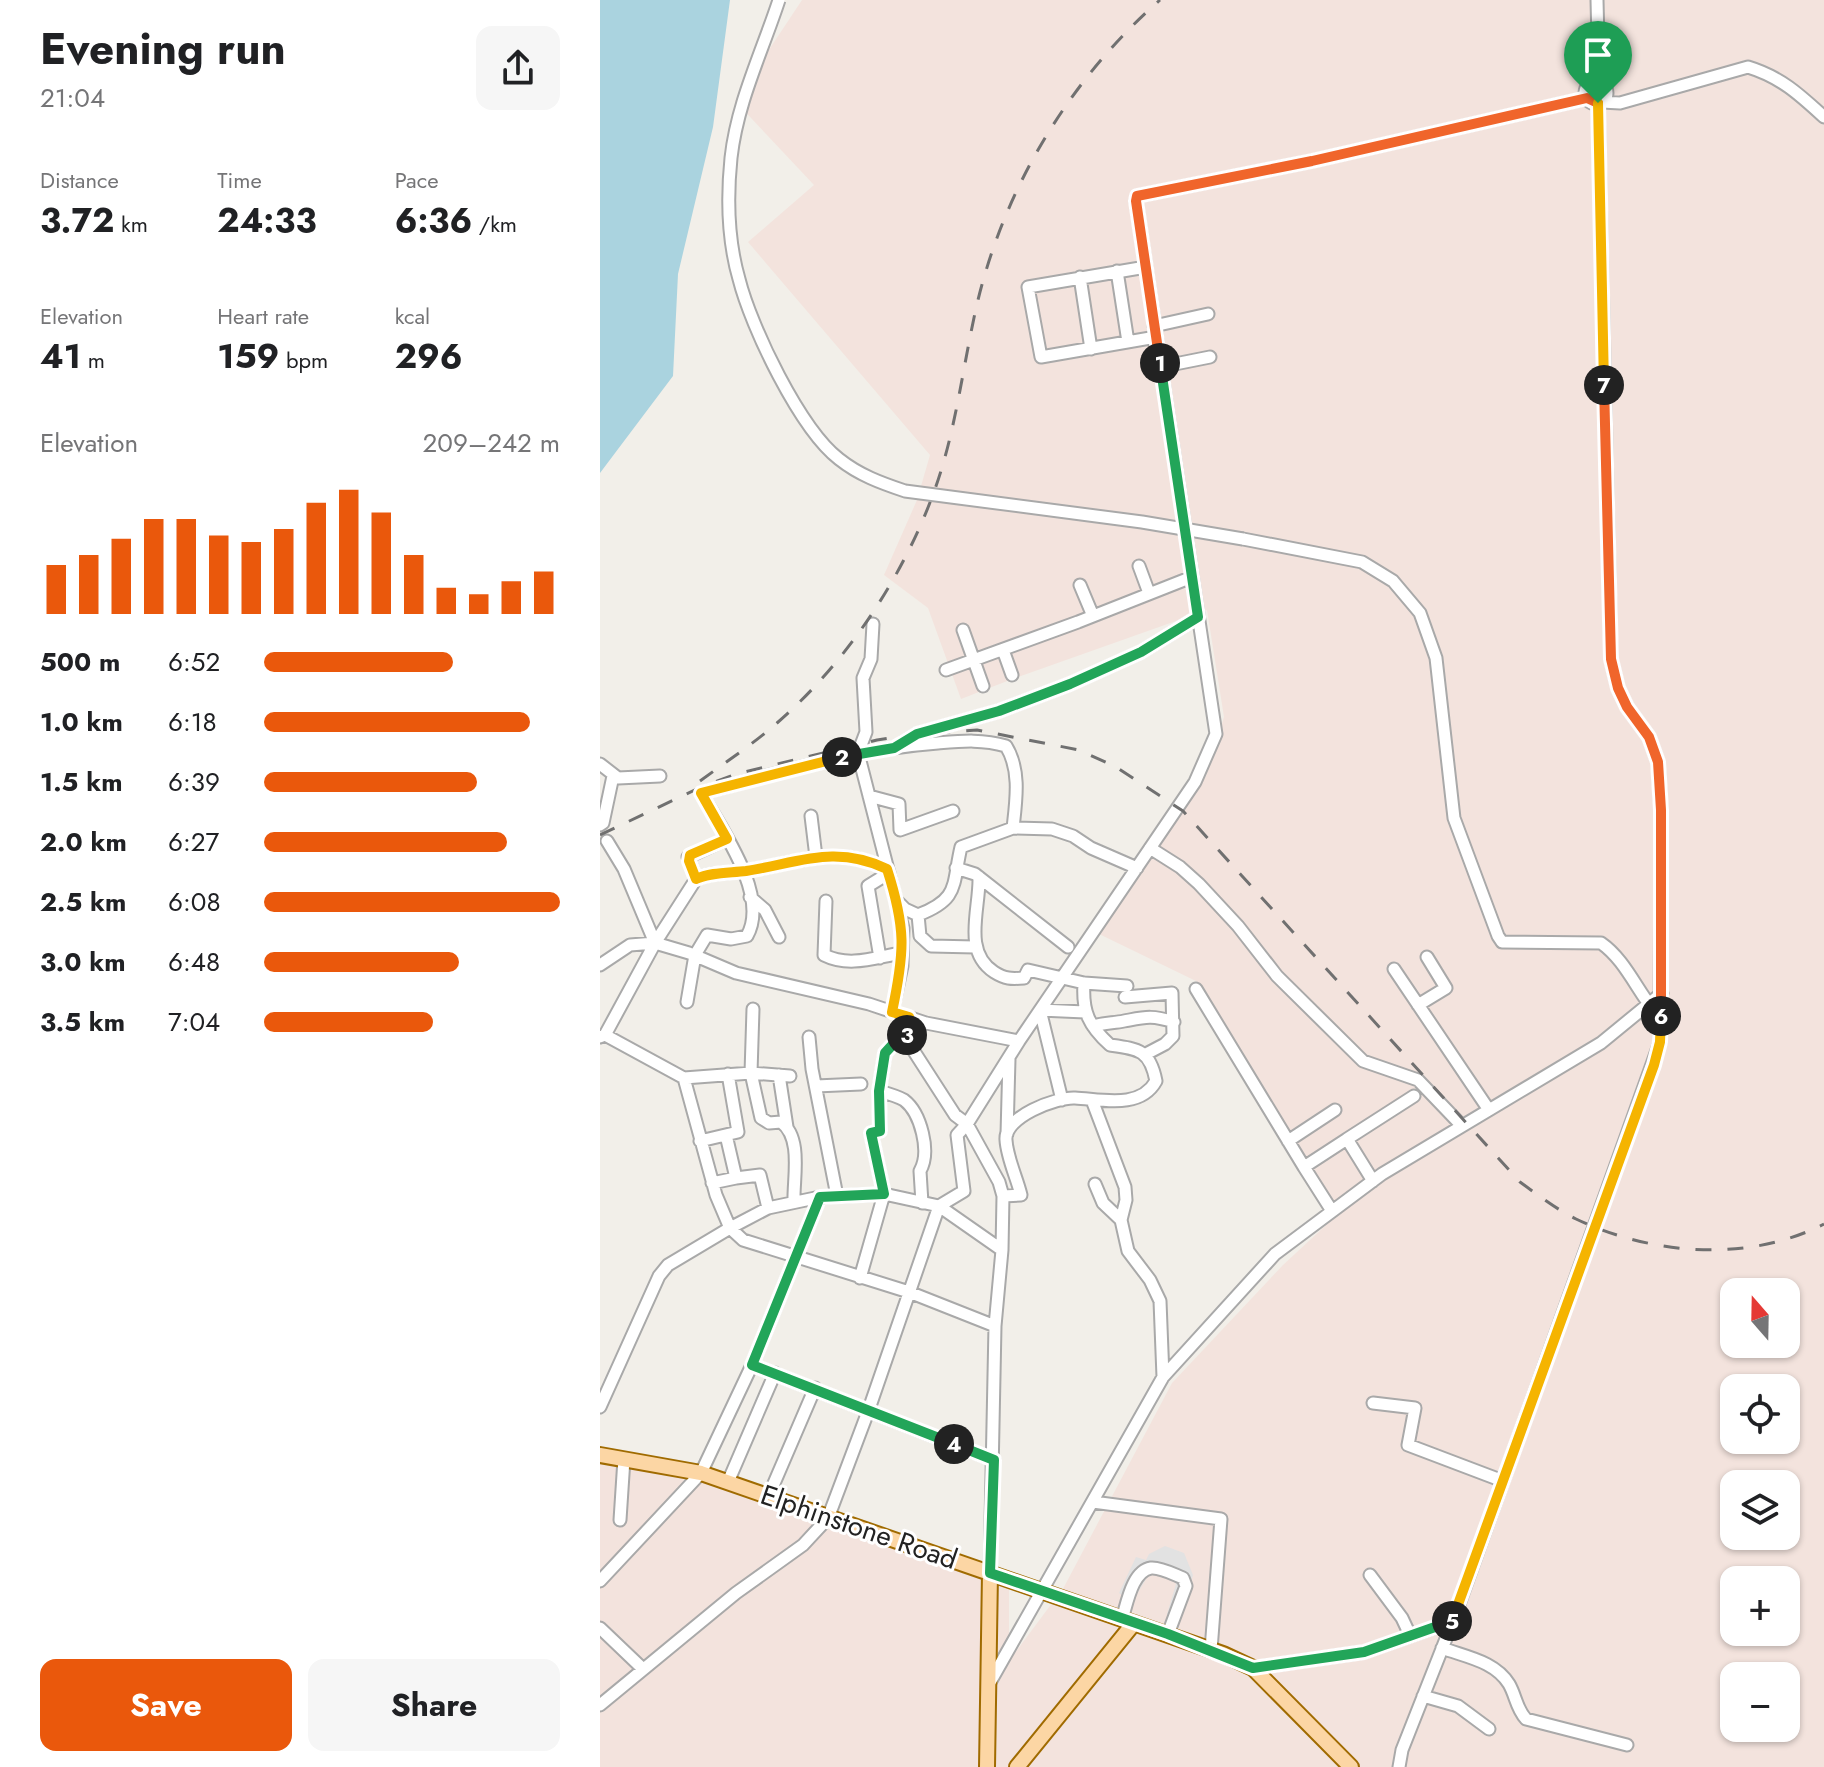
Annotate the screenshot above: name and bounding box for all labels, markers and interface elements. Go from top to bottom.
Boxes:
text: Evening run [40,17,286,81]
pin [1564,21,1632,103]
button: share [476,26,560,110]
icon: arrive [1576,33,1620,77]
text: 21:04 [40,79,105,117]
text: Distance [40,164,119,196]
text: Time [217,164,262,196]
text: Pace [395,164,438,196]
text: 3.72 [40,196,114,245]
text: 24:33 [217,196,317,245]
text: 6:36 [395,196,472,245]
text: km [114,208,148,240]
text: /km [472,208,517,240]
text: Elevation [40,300,123,332]
text: Heart rate [217,300,309,332]
text: kcal [395,300,430,332]
text: 41 [40,332,81,381]
text: 159 [217,332,279,381]
text: 296 [395,332,462,381]
pin: 1 [1140,343,1180,383]
text: m [81,344,105,376]
text: bpm [279,344,328,376]
text: 1 [1154,347,1166,379]
pin: 7 [1584,365,1624,405]
text: 7 [1597,369,1611,401]
text: Elevation [40,424,138,462]
text: 209–242 m [423,424,560,462]
text: 500 m [40,643,120,681]
text: 6:52 [168,643,220,681]
text: 1.0 km [40,703,123,741]
text: 6:18 [168,703,217,741]
pin: 2 [822,737,862,777]
text: 2 [835,741,849,773]
text: 1.5 km [40,763,123,801]
text: 6:39 [168,763,220,801]
text: 2.0 km [40,823,127,861]
text: 6:27 [168,823,219,861]
text: 2.5 km [40,883,126,921]
text: 6:08 [168,883,221,921]
text: 3.0 km [40,943,125,981]
text: 6:48 [168,943,220,981]
pin: 6 [1641,996,1681,1036]
text: 6 [1654,1000,1668,1032]
text: 3.5 km [40,1003,125,1041]
text: 7:04 [168,1003,220,1041]
pin: 3 [887,1015,927,1055]
text: 3 [900,1019,914,1051]
north arrow [1720,1278,1800,1358]
map controls [1720,1278,1800,1742]
button: locate [1720,1374,1800,1454]
pin: 4 [934,1424,974,1464]
text: 4 [946,1428,962,1460]
button: layers [1720,1470,1800,1550]
street label: Elphinstone Road [755,1474,963,1580]
button: + [1720,1566,1800,1646]
pin: 5 [1432,1601,1472,1641]
text: 5 [1445,1605,1459,1637]
button: Save [40,1659,292,1751]
button: Share [308,1659,560,1751]
button: − [1720,1662,1800,1742]

